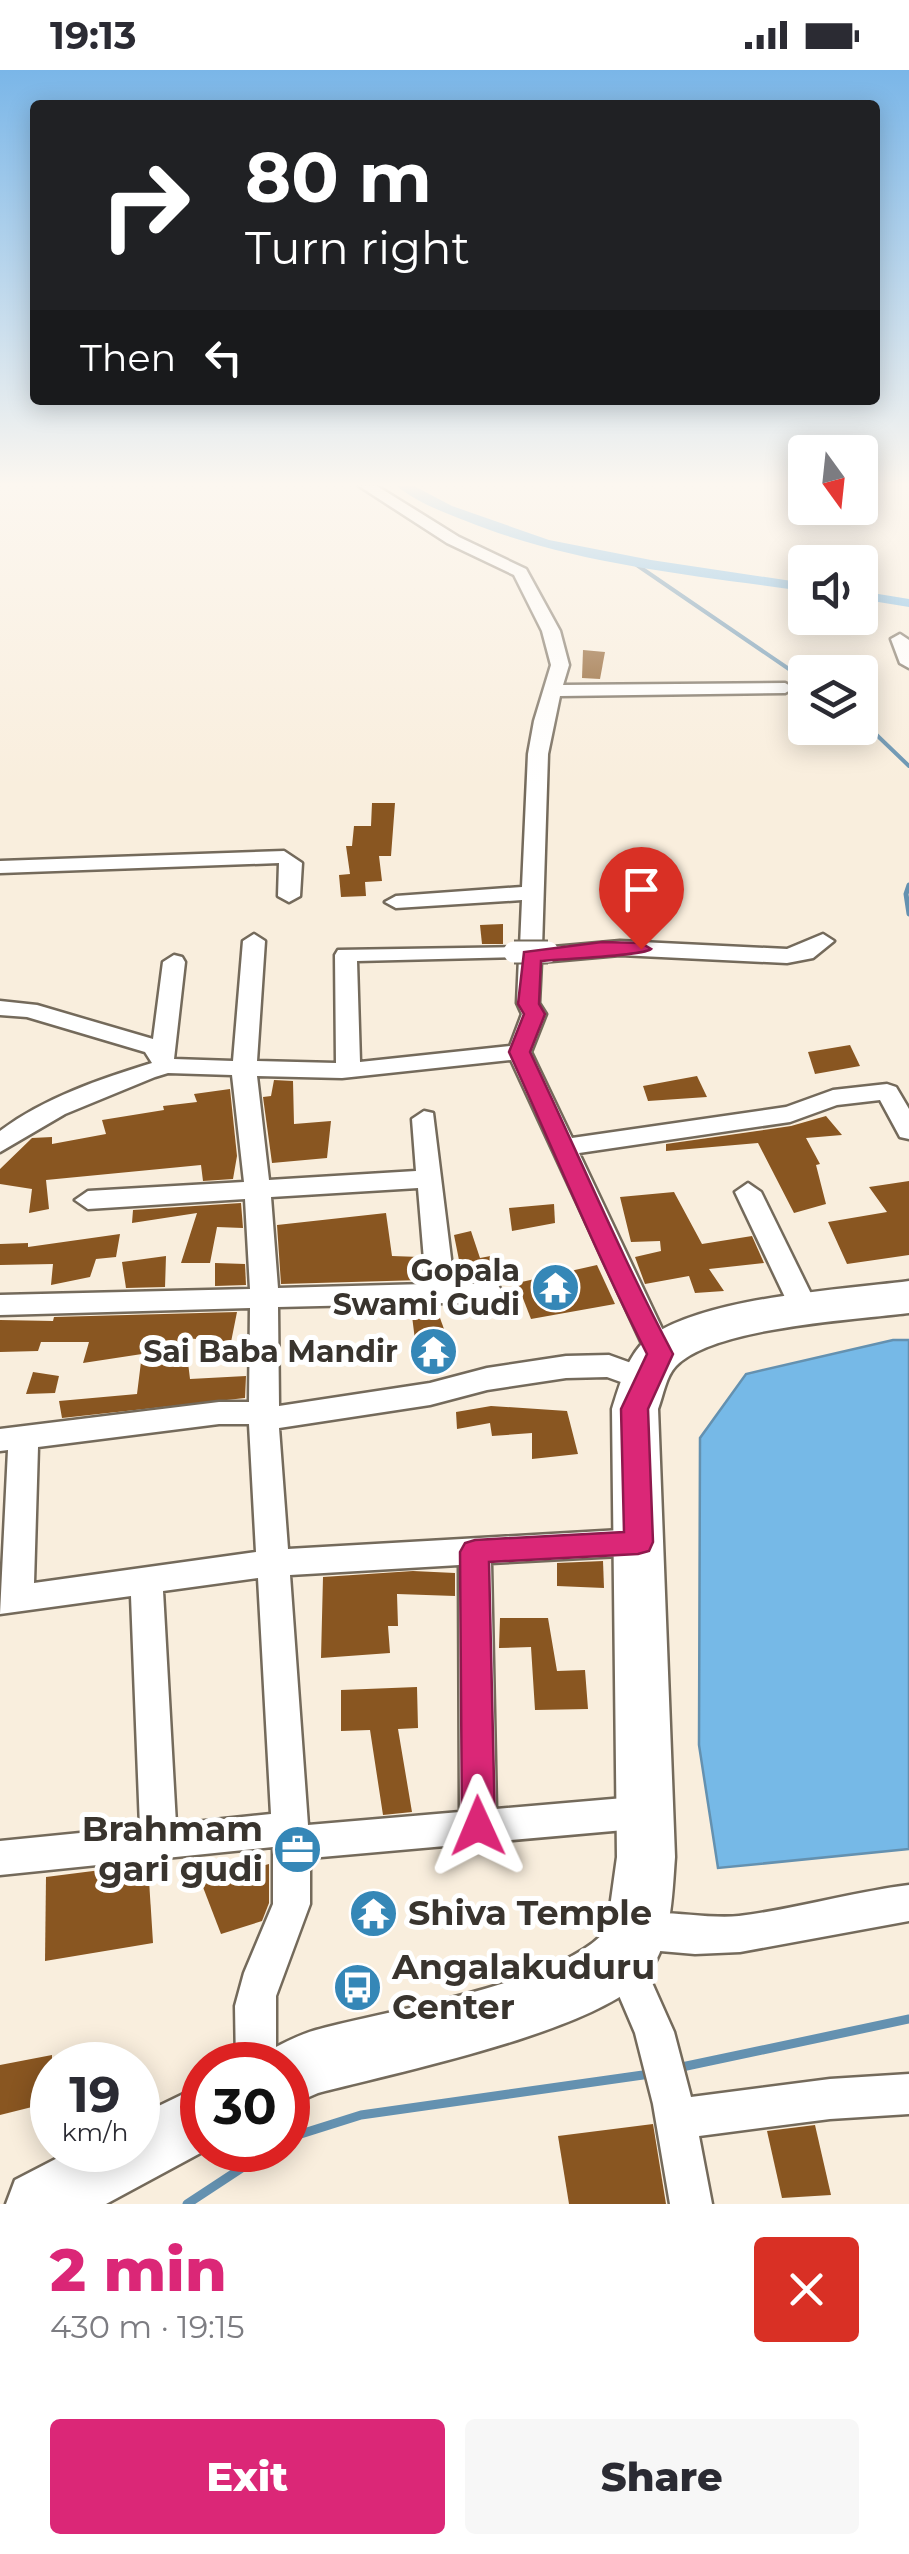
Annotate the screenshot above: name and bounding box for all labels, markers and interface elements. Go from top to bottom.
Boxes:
text: 19:13 [50,12,136,59]
text: 80 m [245,134,432,220]
icon: right [80,140,210,270]
text: Turn right [245,220,470,275]
icon: left [196,330,251,385]
text: Then [80,334,176,381]
north arrow [788,435,878,525]
map controls [788,435,878,745]
button: sound [788,545,878,635]
button: layers [788,655,878,745]
pin [599,847,684,950]
icon: arrive [614,862,669,917]
place label: Gopala Swami Gudi [333,1252,520,1323]
temple icon: Gopala Swami Gudi [529,1262,581,1314]
temple icon: Sai Baba Mandir [407,1326,459,1378]
place label: Sai Baba Mandir [143,1333,398,1370]
position arrow [426,1774,530,1878]
place label: Brahmam gari gudi [82,1807,263,1890]
office icon: Brahmam gari gudi [272,1823,324,1875]
temple icon: Shiva Temple [347,1887,399,1939]
place label: Shiva Temple [408,1891,652,1934]
place label: Angalakuduru Center [391,1945,655,2028]
bus stop icon: Angalakuduru Center [331,1961,383,2013]
speed limit sign: 30 [180,2042,310,2172]
text: 19 [69,2064,121,2125]
text: km/h [62,2117,128,2147]
text: 2 min [50,2233,227,2306]
button: close [754,2237,859,2342]
text: 430 m · 19:15 [50,2307,245,2346]
button: Exit [50,2419,445,2534]
button: Share [465,2419,859,2534]

